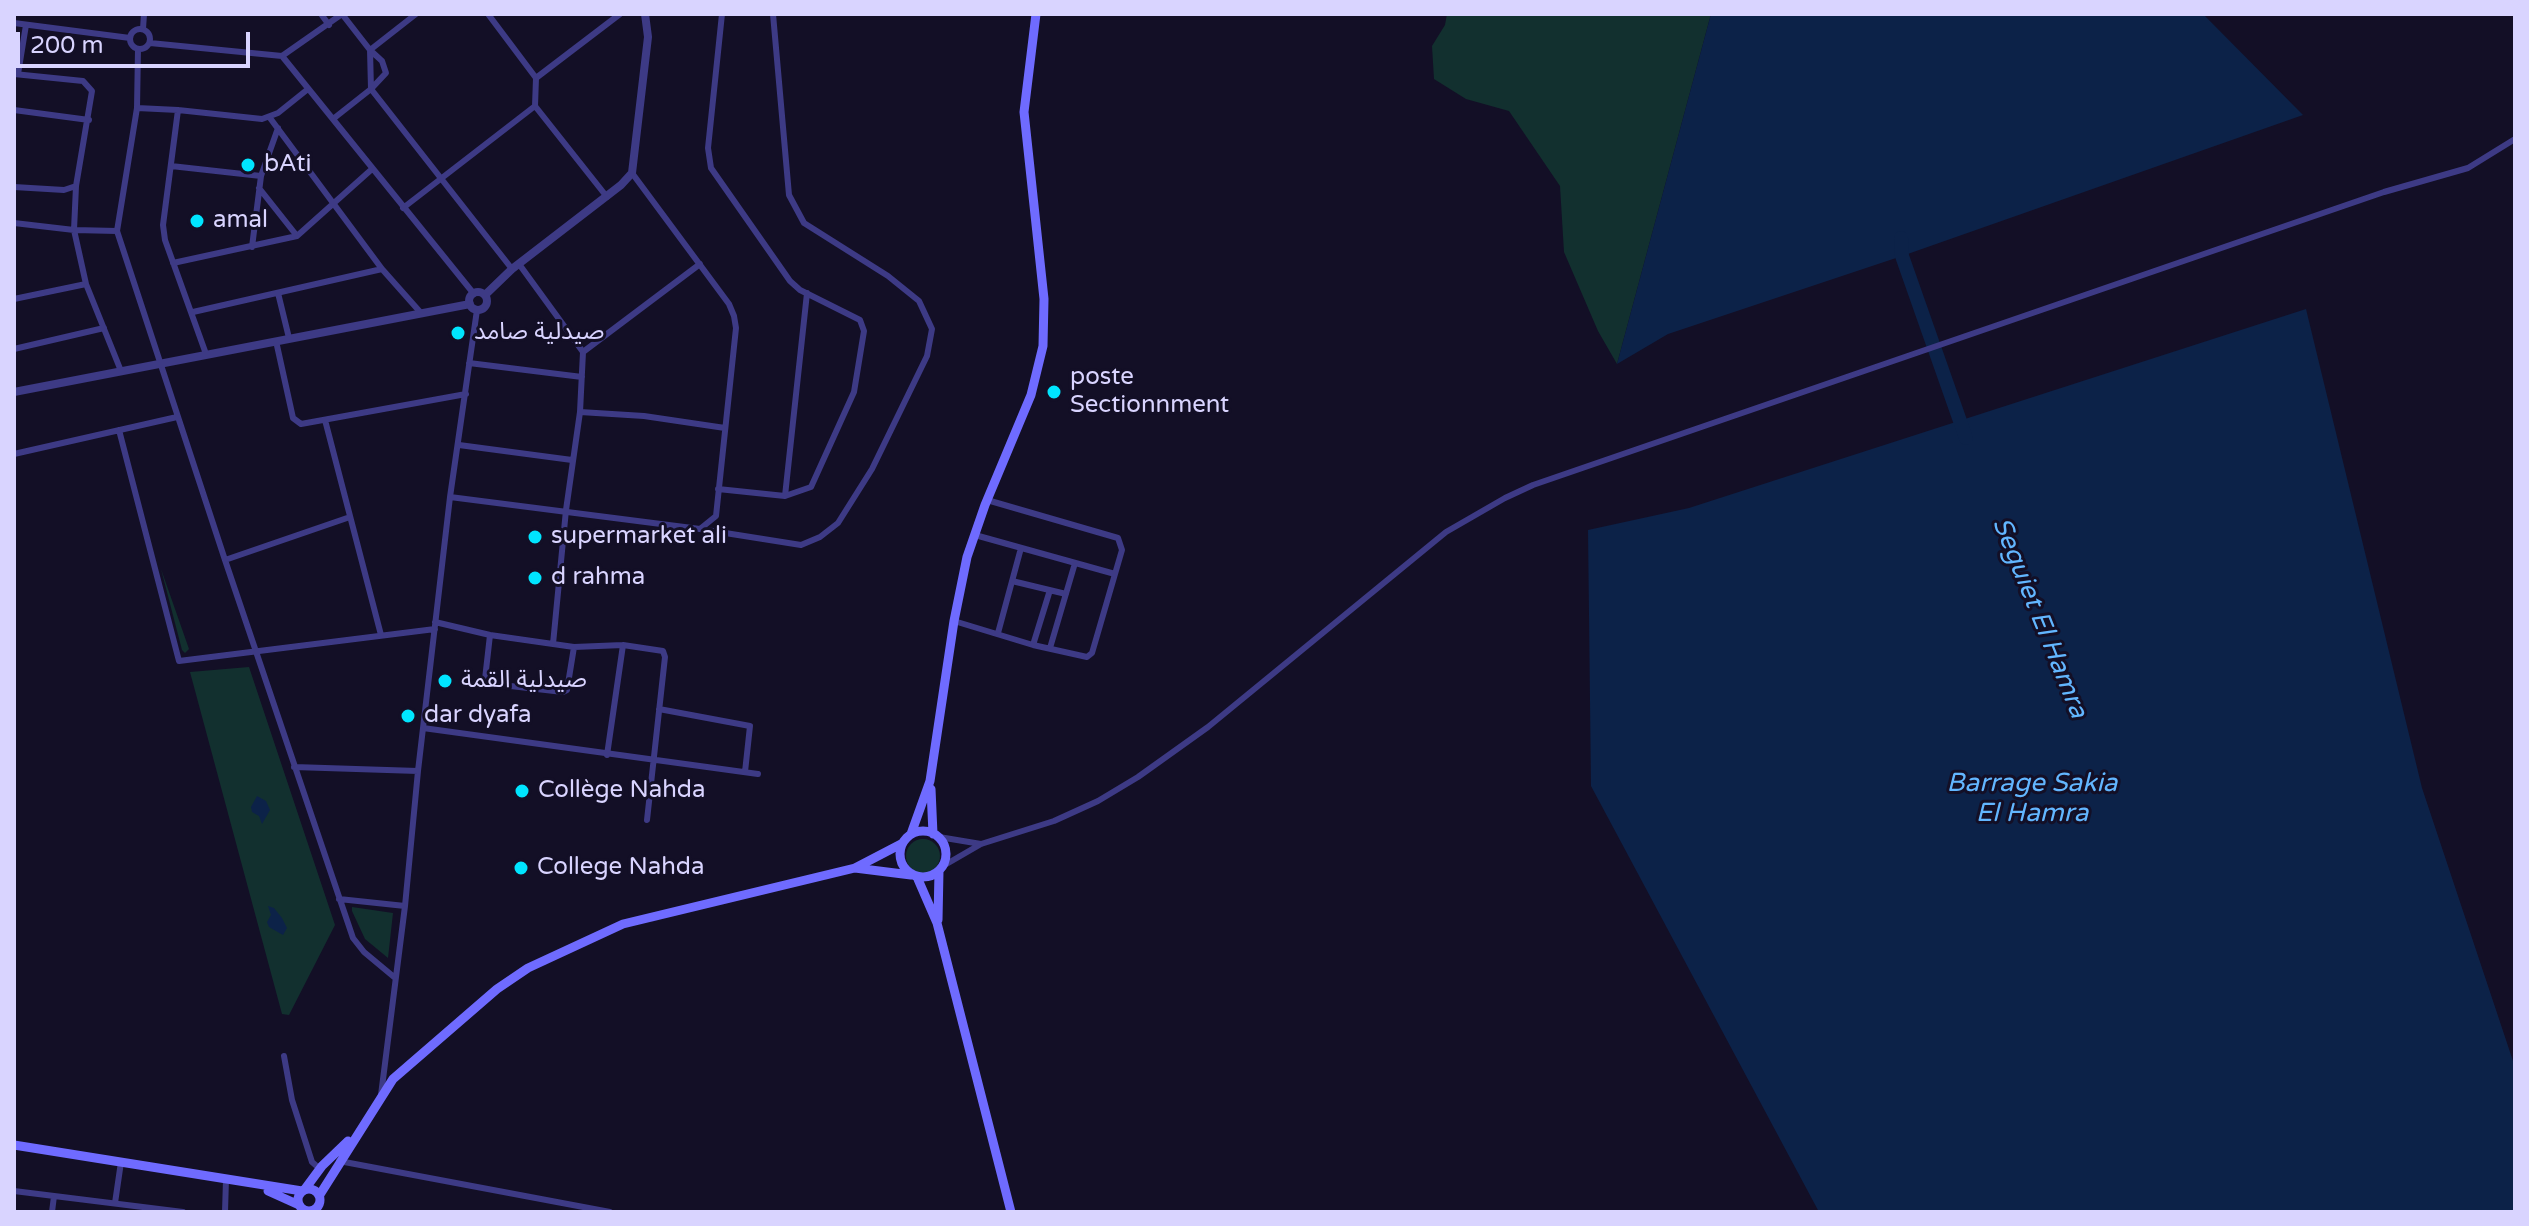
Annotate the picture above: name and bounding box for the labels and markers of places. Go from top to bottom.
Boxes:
place label: bAti [264,151,311,179]
marker: bAti [239,156,257,174]
place label: amal [213,207,268,235]
marker: amal [188,212,206,230]
place label: صيدلية صامد [474,319,605,347]
marker: صيدلية صامد [449,324,467,342]
place label: poste Sectionnment [1070,364,1229,420]
marker: poste Sectionnment [1045,383,1063,401]
place label: supermarket ali [551,523,727,551]
marker: supermarket ali [526,528,544,546]
place label: d rahma [551,564,645,592]
marker: d rahma [526,569,544,587]
place label: صيدلية القمة [461,667,587,695]
marker: صيدلية القمة [436,672,454,690]
place label: dar dyafa [424,702,531,730]
marker: dar dyafa [399,707,417,725]
place label: Collège Nahda [538,777,705,805]
marker: Collège Nahda [513,782,531,800]
place label: College Nahda [537,854,704,882]
marker: College Nahda [512,859,530,877]

